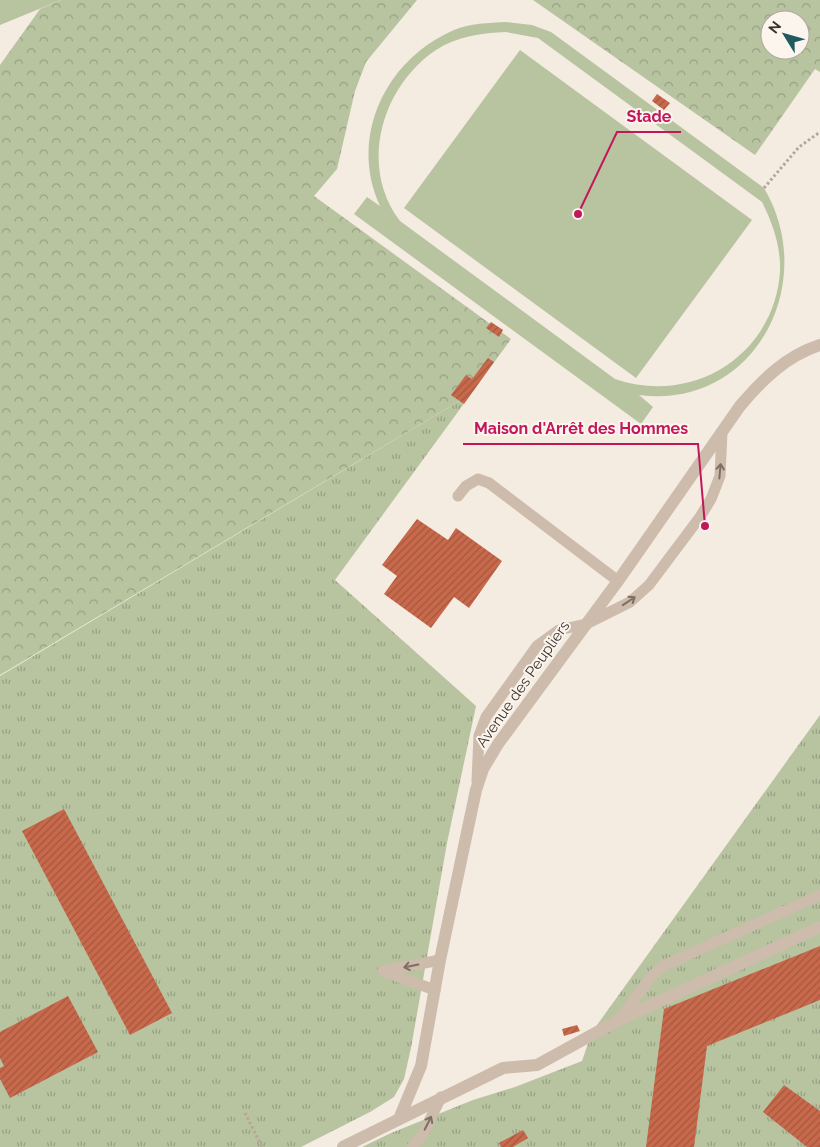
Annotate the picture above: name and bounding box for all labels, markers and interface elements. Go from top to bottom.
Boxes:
north arrow [760,10,810,60]
text: N [765,18,784,36]
callout: Stade [617,101,681,132]
text: Stade [627,107,672,126]
callout: Maison d'Arrêt des Hommes [463,413,698,444]
text: Maison d'Arrêt des Hommes [474,419,688,438]
one-way arrow [715,463,725,479]
one-way arrow [621,596,635,606]
street label: Avenue des Peupliers [472,617,574,751]
one-way arrow [404,962,420,971]
one-way arrow [424,1116,434,1131]

